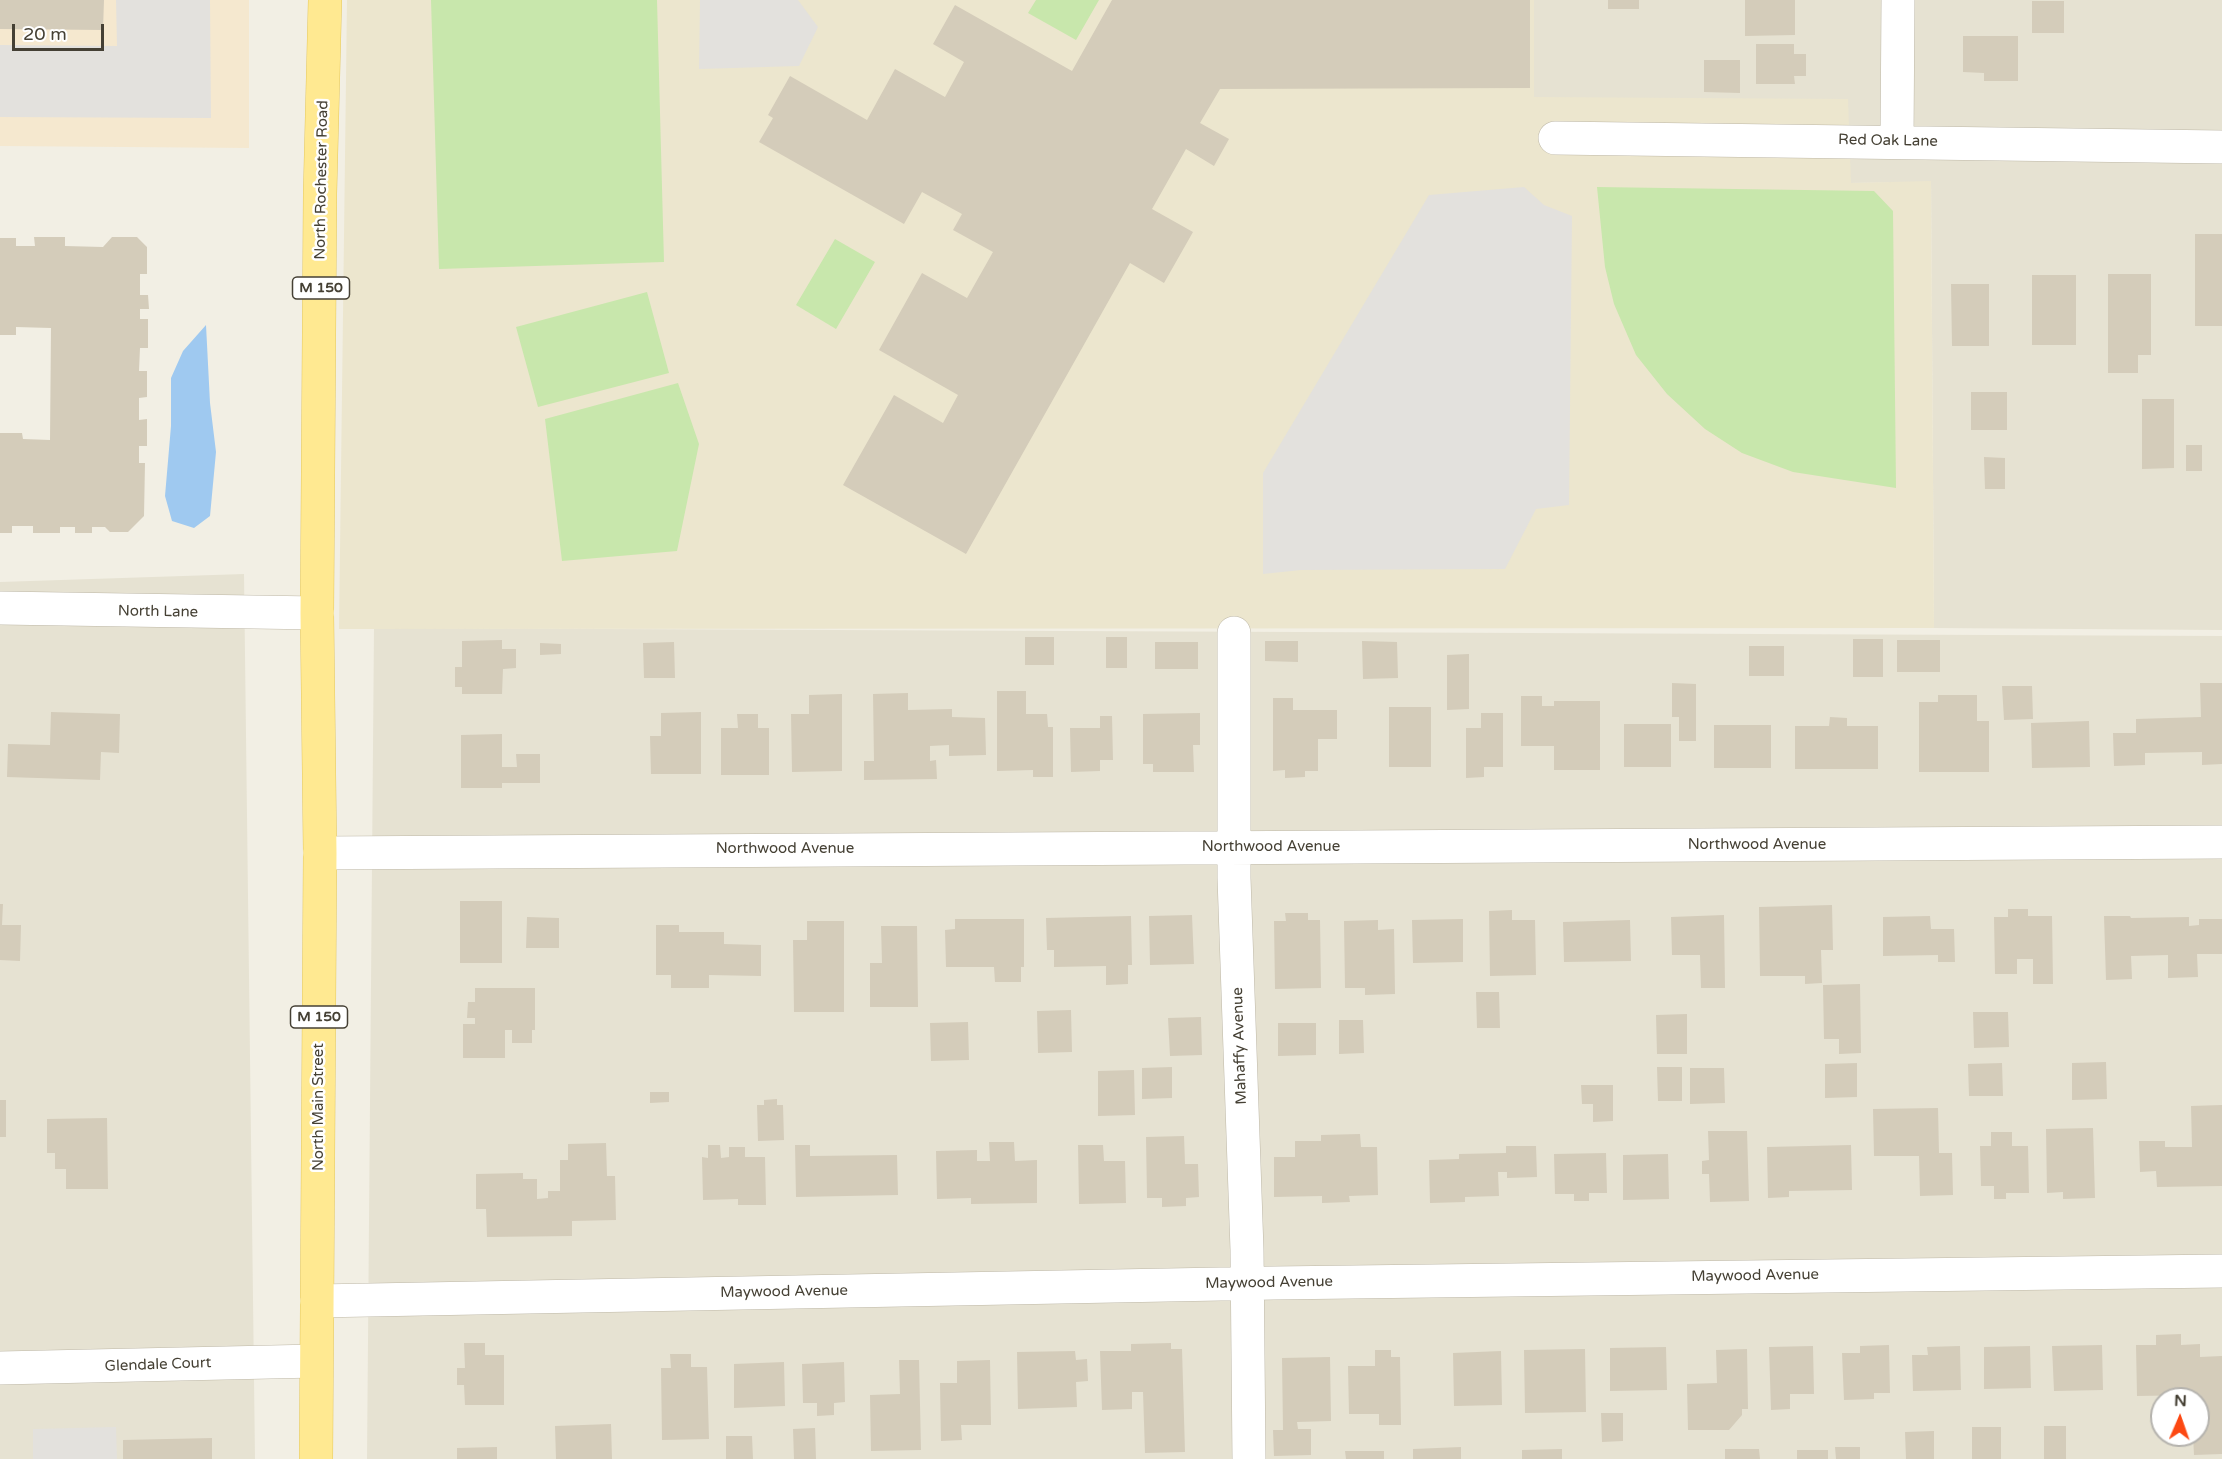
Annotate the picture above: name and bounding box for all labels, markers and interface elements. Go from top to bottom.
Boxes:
scale bar [15,12,106,50]
text: 20 m [23,23,67,45]
street label: North Rochester Road [312,100,332,260]
street label: Red Oak Lane [1838,131,1938,151]
road number: M 150 [292,277,350,299]
street label: North Lane [118,602,198,622]
street label: Northwood Avenue [1688,836,1826,854]
street label: Northwood Avenue [1202,838,1340,856]
street label: Northwood Avenue [716,840,854,858]
street label: Mahaffy Avenue [1229,987,1251,1105]
road number: M 150 [290,1006,348,1028]
street label: North Main Street [310,1043,328,1171]
street label: Maywood Avenue [1691,1266,1819,1286]
street label: Maywood Avenue [1205,1273,1333,1293]
street label: Maywood Avenue [720,1282,848,1302]
street label: Glendale Court [104,1354,212,1376]
north arrow [2150,1387,2210,1447]
text: N [2174,1391,2187,1411]

